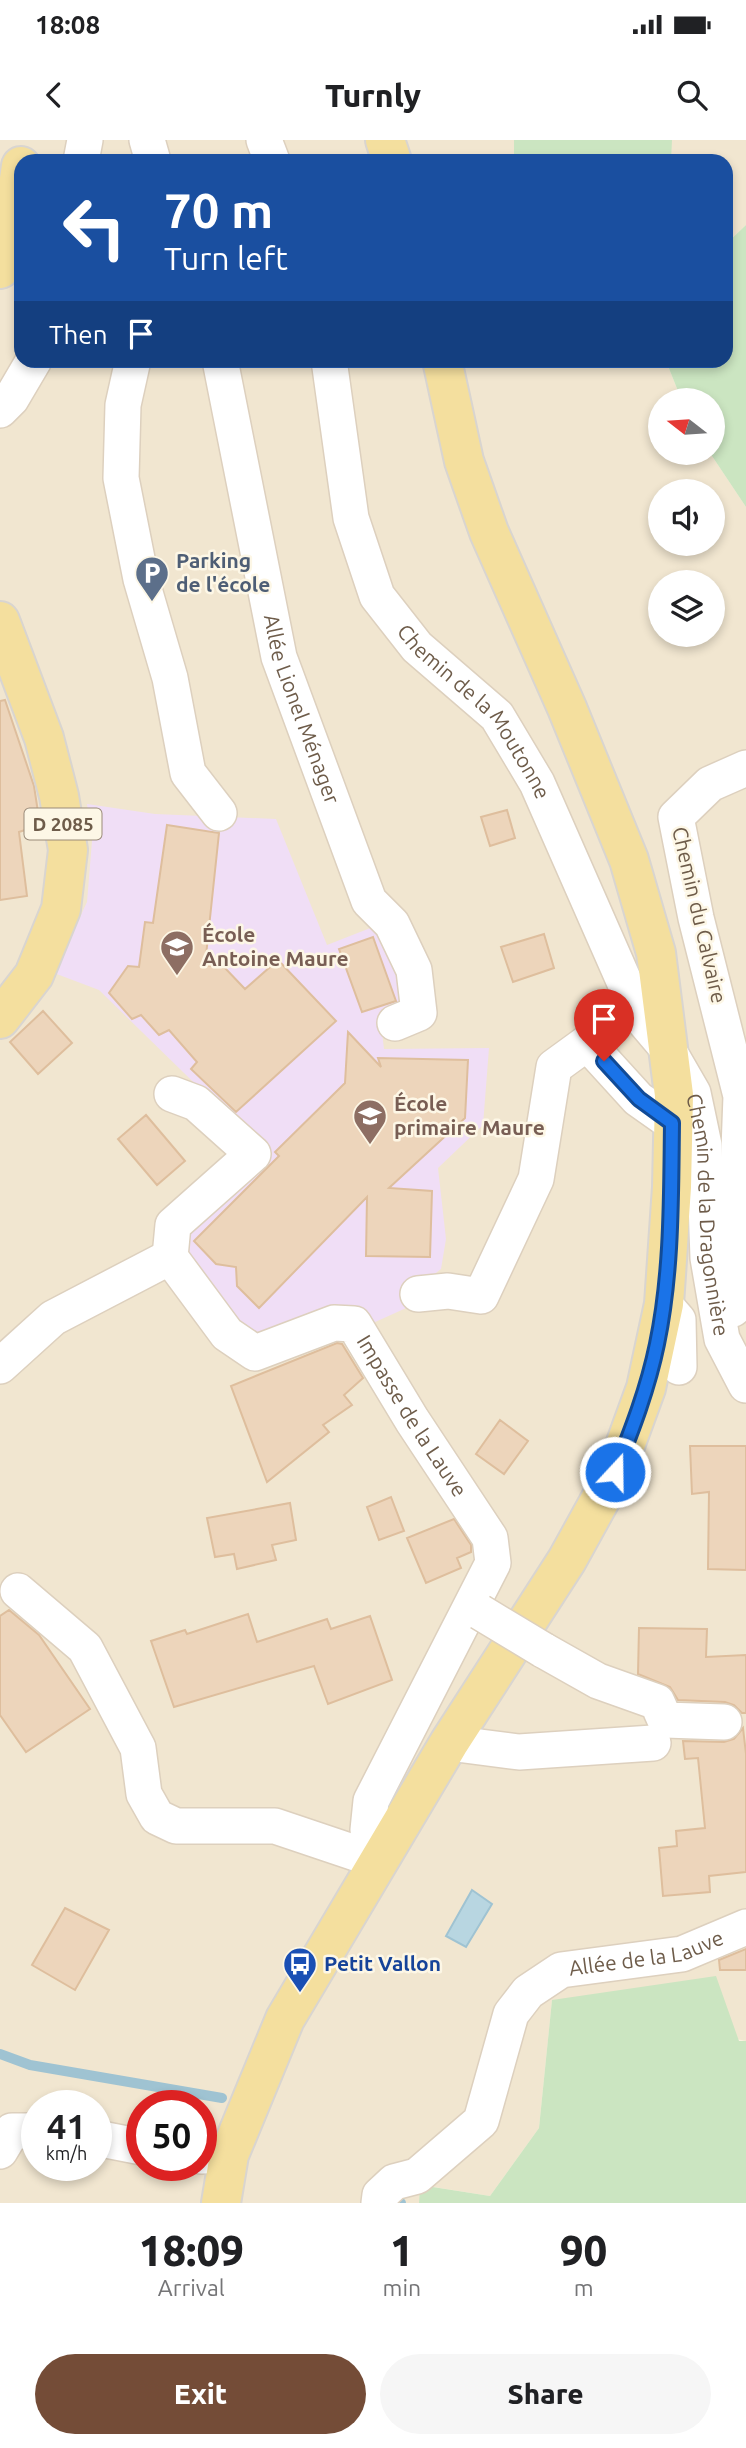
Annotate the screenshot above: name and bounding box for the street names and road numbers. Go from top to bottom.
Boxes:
street label: Allée Lionel Ménager [260,612,345,807]
street label: Chemin de la Moutonne [393,619,555,802]
road number: D 2085 [24,808,102,839]
street label: Chemin du Calvaire [668,824,732,1005]
street label: Chemin de la Dragonnière [682,1091,734,1338]
street label: Impasse de la Lauve [353,1330,472,1501]
street label: Allée de la Lauve [567,1925,727,1980]

